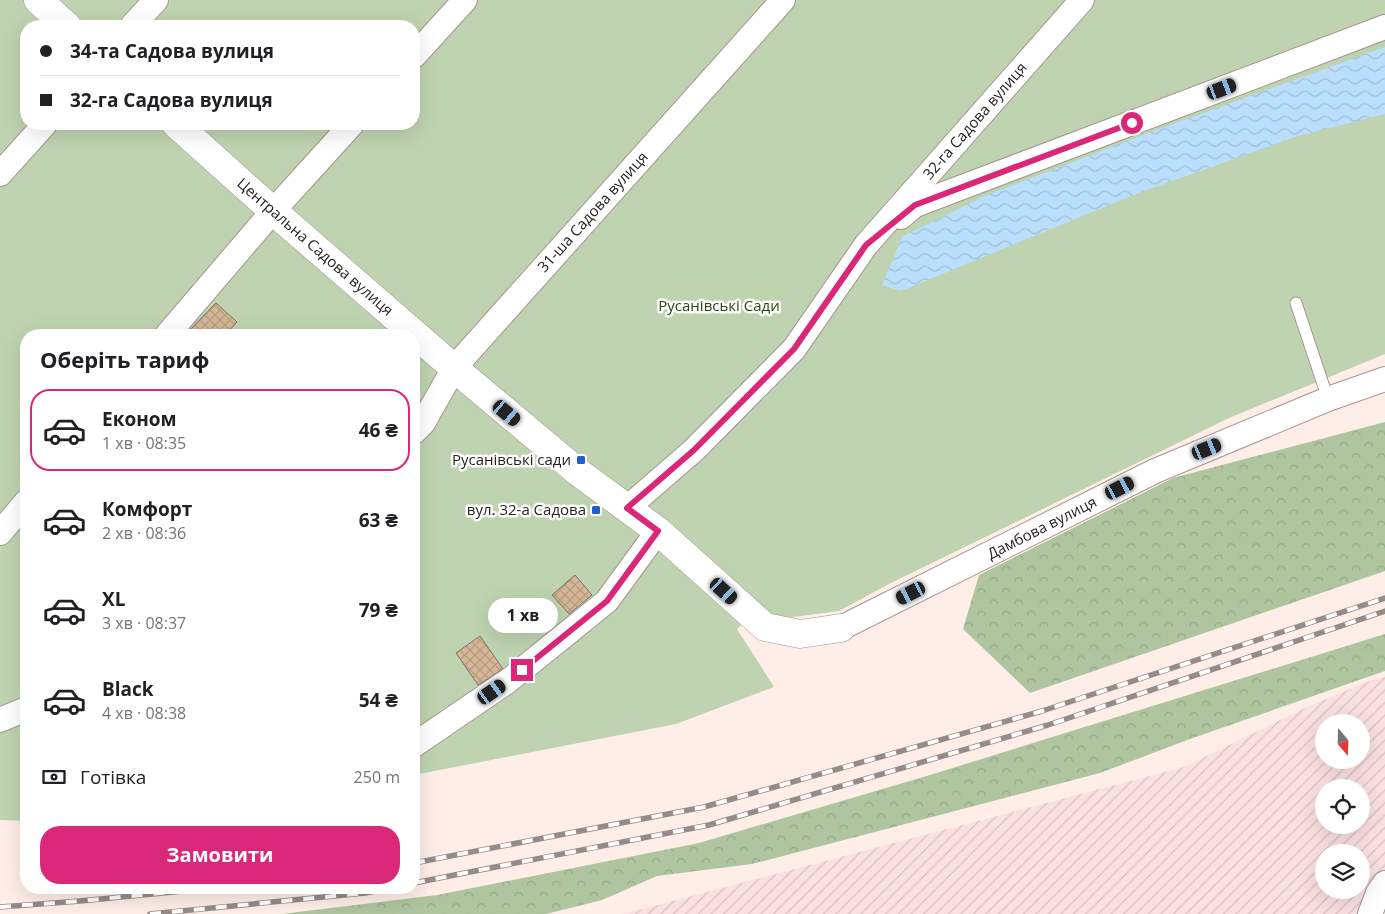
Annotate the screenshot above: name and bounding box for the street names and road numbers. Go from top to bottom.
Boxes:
street label: 32-га Садова вулиця [918,58,1031,183]
street label: 31-ша Садова вулиця [533,147,652,276]
street label: Центральна Садова вулиця [233,173,398,320]
street label: Дамбова вулиця [983,491,1100,563]

